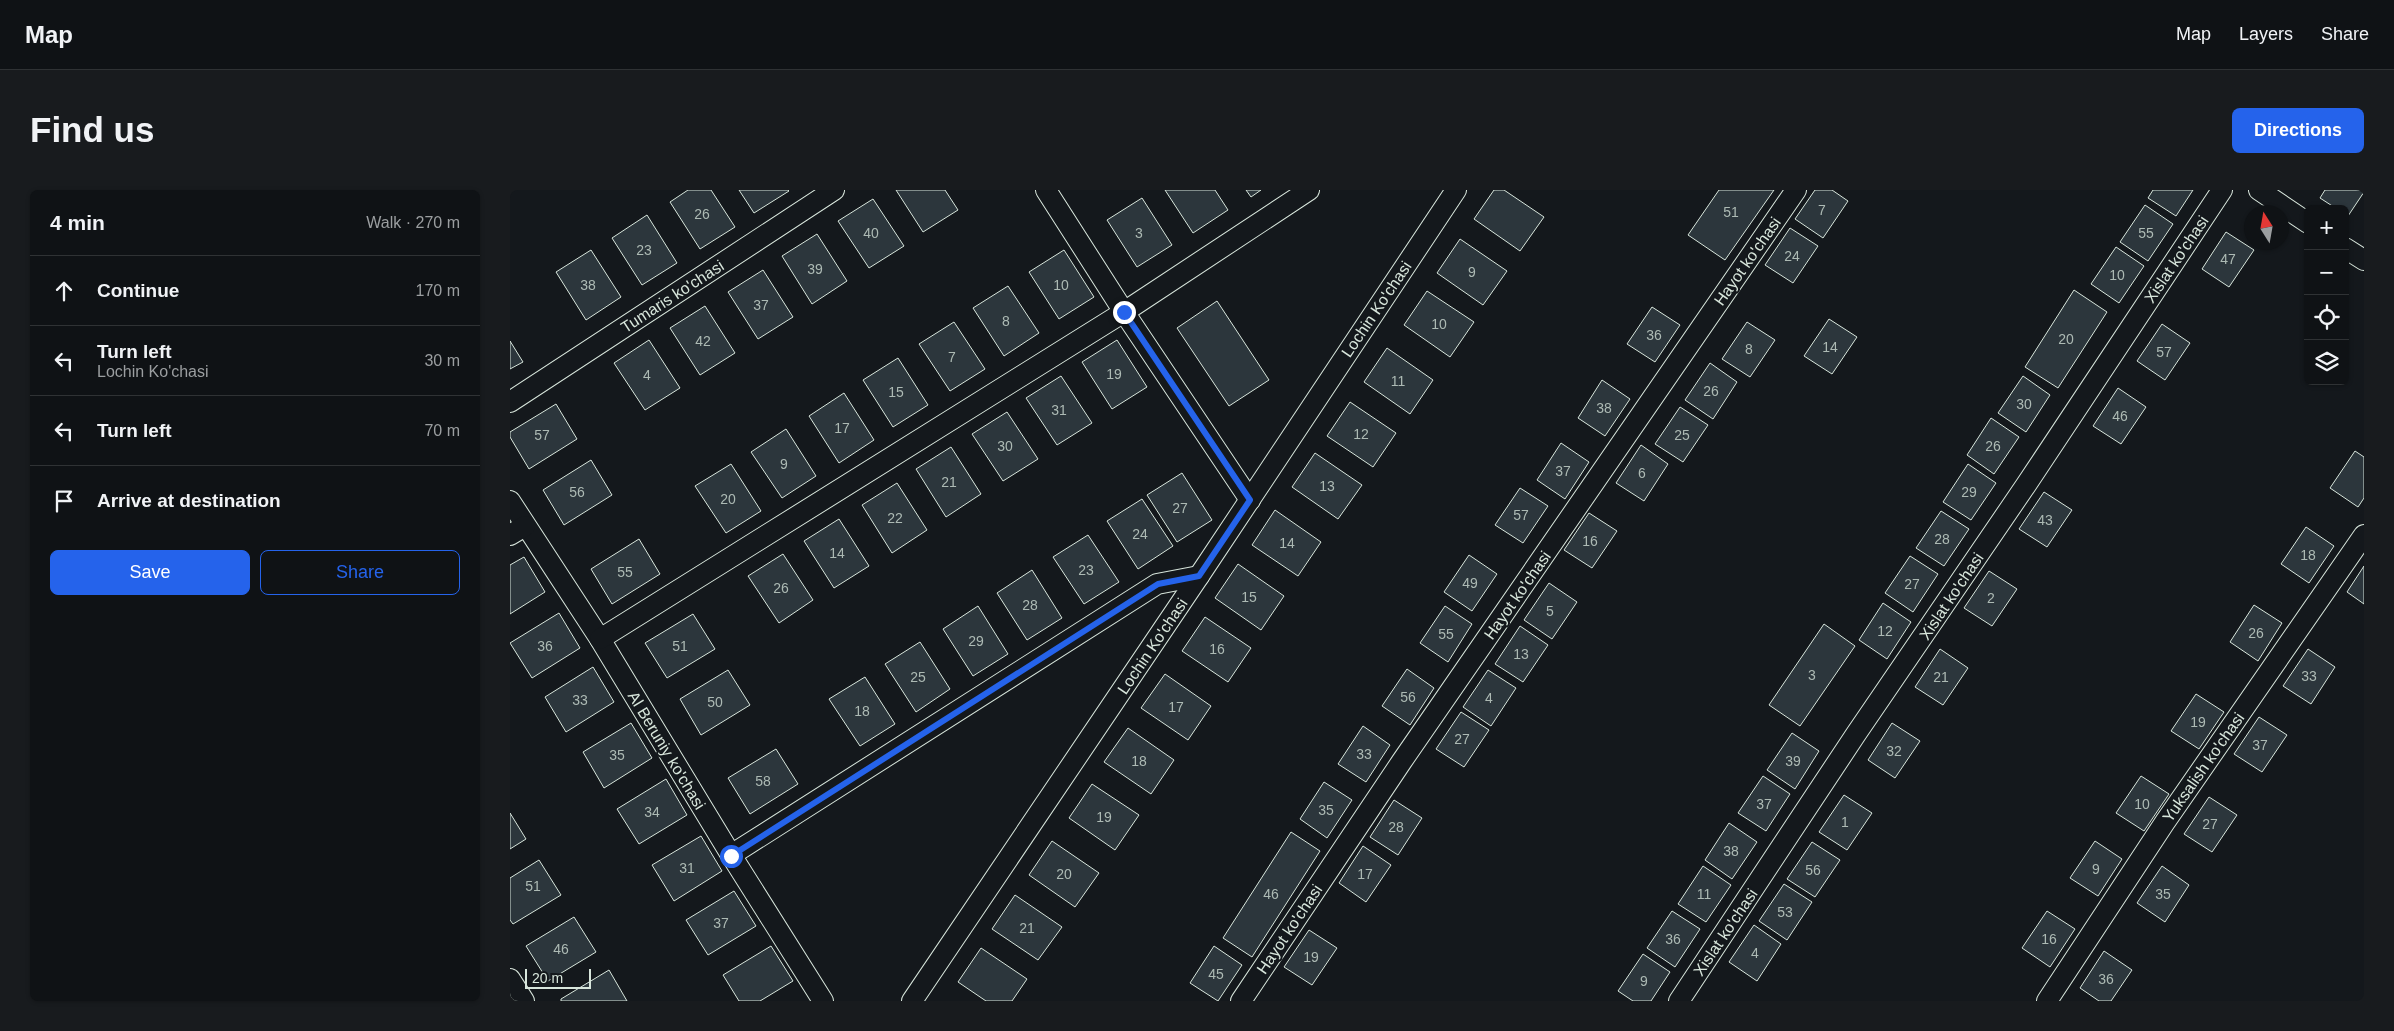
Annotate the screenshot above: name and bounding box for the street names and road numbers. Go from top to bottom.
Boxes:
street label: Xislat ko'chasi [2141,213,2212,306]
street label: Hayot ko'chasi [1711,214,1784,309]
street label: Tumaris ko'chasi [618,257,727,336]
street label: Lochin Ko'chasi [1338,258,1415,360]
street label: Hayot ko'chasi [1481,548,1554,643]
street label: Xislat ko'chasi [1916,550,1987,643]
street label: Lochin Ko'chasi [1114,595,1191,697]
street label: Al Beruniy ko'chasi [625,688,709,812]
street label: Yuksalish ko'chasi [2159,709,2247,825]
street label: Hayot ko'chasi [1253,882,1325,977]
street label: Xislat ko'chasi [1690,886,1761,979]

